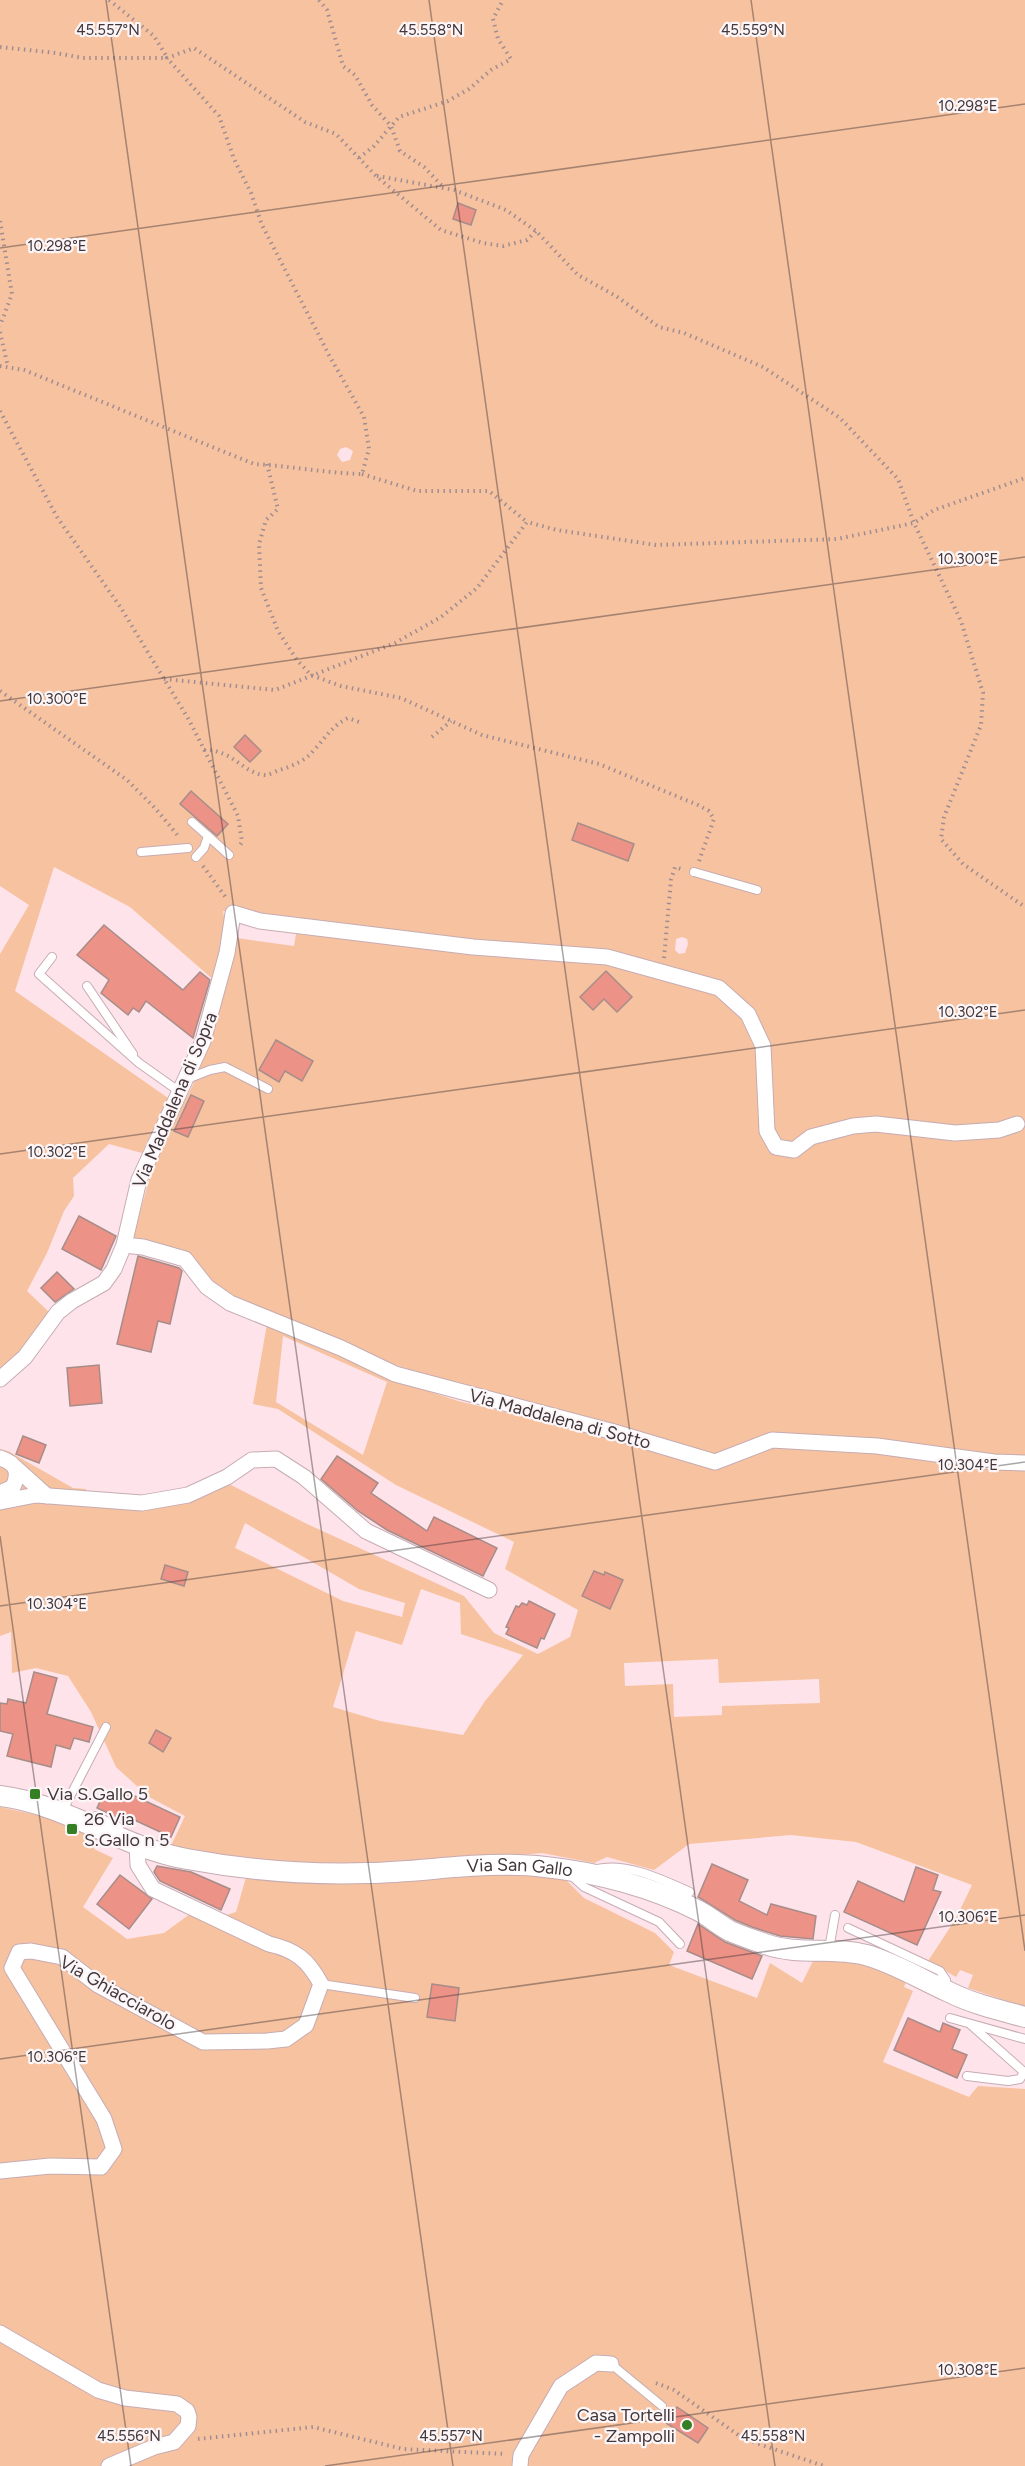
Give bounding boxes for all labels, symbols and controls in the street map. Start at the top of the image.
text: 45.557°N [76,21,140,39]
text: 45.558°N [399,21,463,39]
text: 45.559°N [721,21,785,39]
text: 10.298°E [938,97,998,115]
text: 10.298°E [27,237,87,255]
text: 10.300°E [938,550,998,568]
text: 10.300°E [27,690,87,708]
text: 10.302°E [938,1003,998,1021]
street label: Via Maddalena di Sopra [128,1009,222,1191]
text: 10.302°E [27,1143,87,1161]
street label: Via Maddalena di Sotto [467,1384,653,1454]
text: 10.304°E [938,1456,998,1474]
text: 10.304°E [27,1595,87,1613]
place label: Via S.Gallo 5 [47,1783,148,1805]
marker: Via S.Gallo 5 [28,1787,42,1801]
place label: 26 Via S.Gallo n 5 [84,1808,169,1851]
marker: 26 Via S.Gallo n 5 [65,1822,79,1836]
street label: Via San Gallo [466,1854,574,1882]
text: 10.306°E [938,1908,998,1926]
street label: Via Ghiacciarolo [56,1951,180,2035]
text: 10.306°E [27,2048,87,2066]
text: 10.308°E [938,2361,998,2379]
place label: Casa Tortelli - Zampolli [577,2404,675,2447]
marker: Casa Tortelli - Zampolli [680,2418,694,2432]
text: 45.556°N [97,2427,161,2445]
text: 45.557°N [419,2427,483,2445]
text: 45.558°N [741,2427,805,2445]

